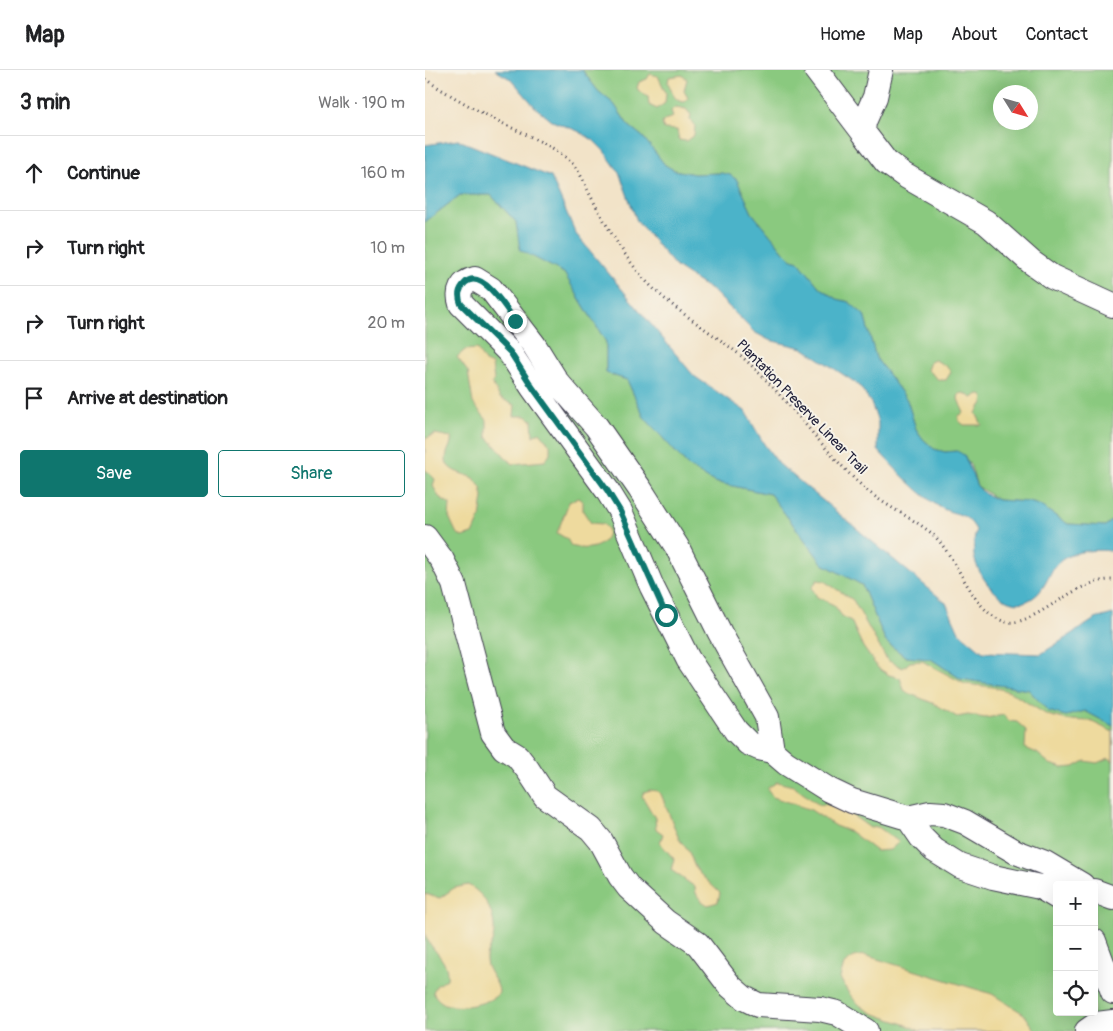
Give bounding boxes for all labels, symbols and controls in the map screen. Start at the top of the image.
text: Map [25,20,65,49]
text: Home [820,23,865,46]
text: Map [893,23,923,46]
text: About [951,23,997,46]
text: Contact [1025,23,1088,46]
north arrow [993,85,1038,130]
text: 3 min [20,89,70,116]
text: Walk · 190 m [318,93,405,113]
icon: ahead [20,159,48,187]
text: Continue [67,161,140,185]
text: 160 m [361,163,405,183]
icon: right [20,234,48,262]
text: Turn right [67,236,145,260]
text: 10 m [370,238,405,258]
icon: right [20,309,48,337]
route end [504,310,527,333]
text: Turn right [67,311,145,335]
text: 20 m [367,313,405,333]
street label: Plantation Preserve Linear Trail [733,336,871,478]
icon: arrive [20,384,48,412]
text: Arrive at destination [67,386,228,410]
button: Save [20,450,208,497]
button: Share [218,450,405,497]
route start [655,604,678,627]
map controls [1053,881,1098,1016]
button: + [1053,881,1098,926]
button: − [1053,926,1098,971]
button: locate [1053,971,1098,1016]

